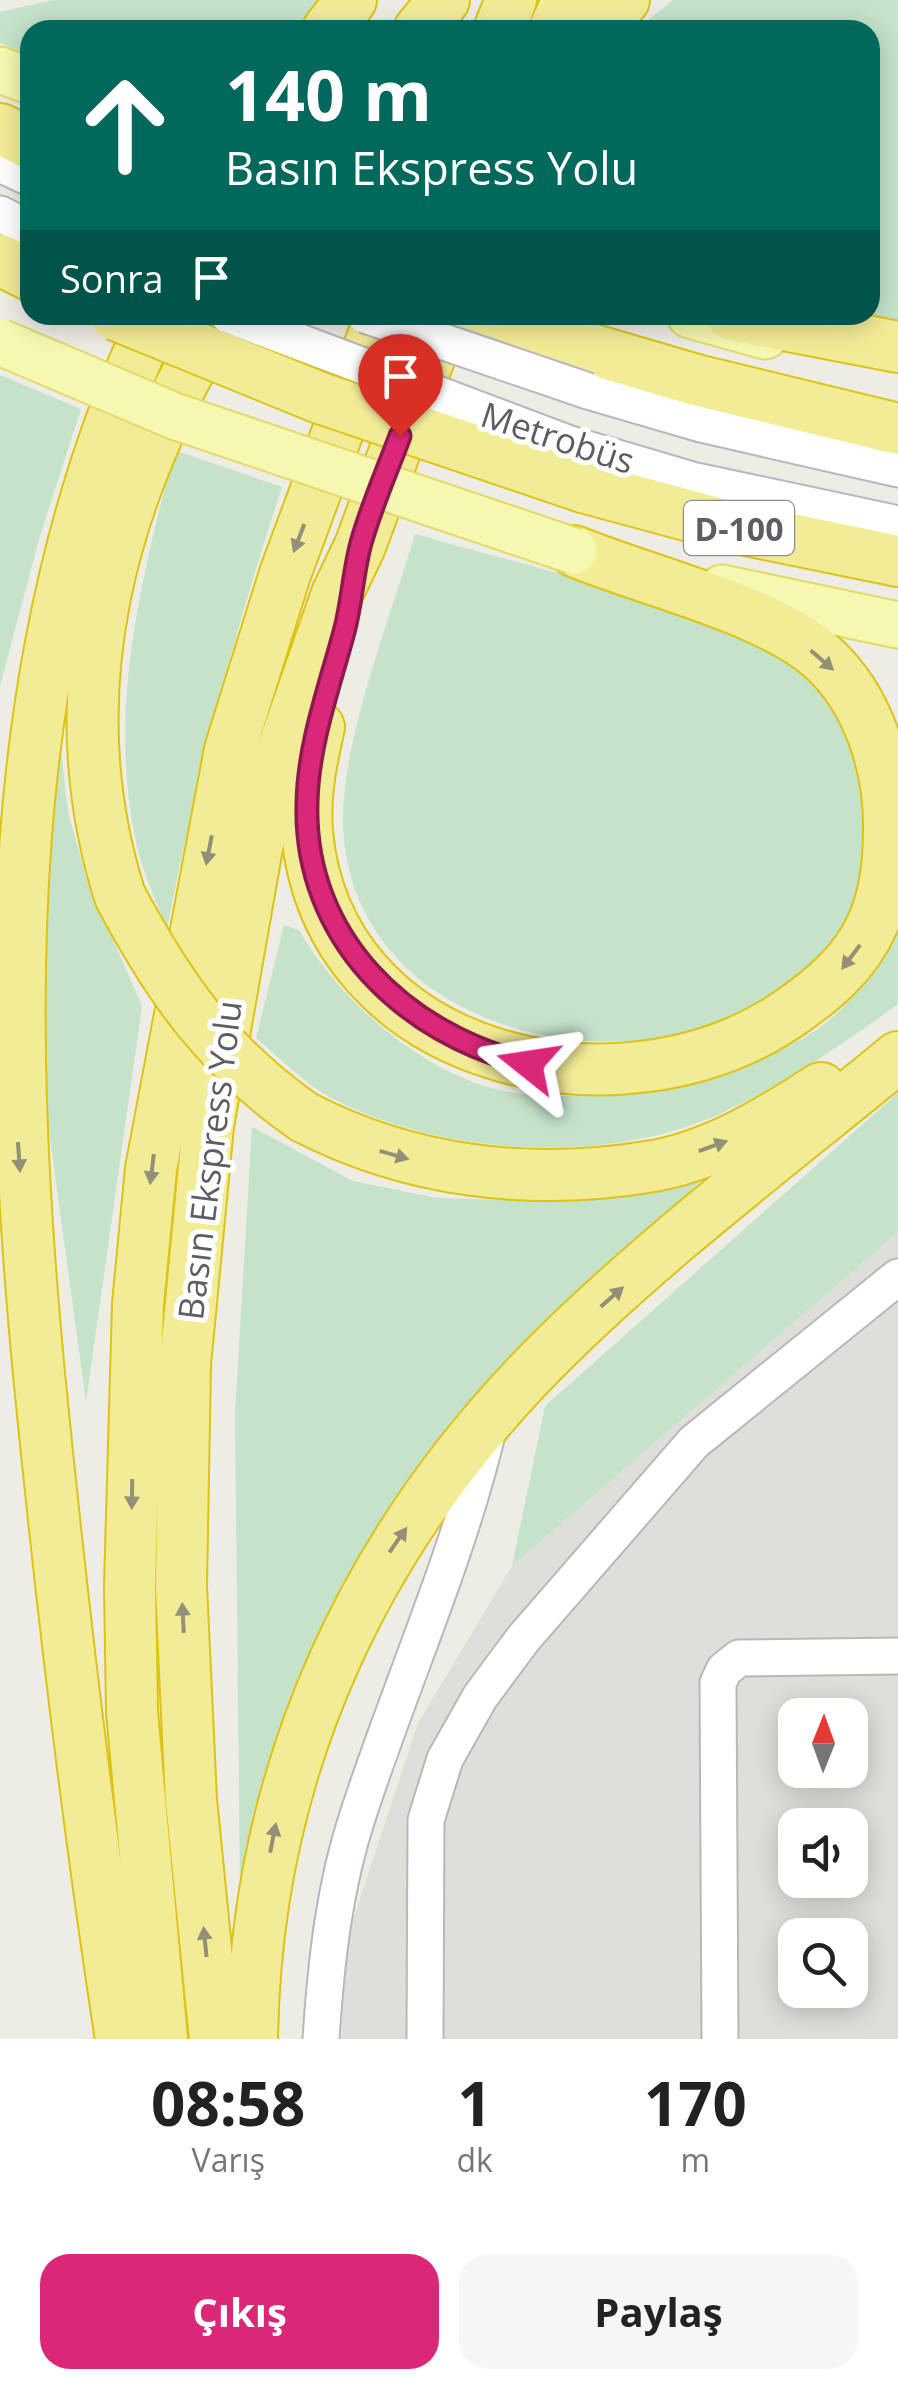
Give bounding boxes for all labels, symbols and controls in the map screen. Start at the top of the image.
text: 140 m [225,46,432,142]
icon: ahead [60,60,190,190]
text: Basın Ekspress Yolu [225,137,638,198]
icon: arrive [184,250,239,305]
text: Sonra [60,252,164,304]
pin [358,334,443,437]
icon: arrive [373,349,428,404]
street label: Metrobüs [475,390,641,484]
road number: D-100 [684,501,794,555]
one-way arrow [291,523,306,553]
one-way arrow [809,649,834,671]
one-way arrow [200,834,216,865]
one-way arrow [842,944,862,970]
street label: Basın Ekspress Yolu [166,998,252,1322]
position arrow [476,1012,580,1116]
one-way arrow [699,1138,729,1153]
one-way arrow [11,1142,27,1174]
one-way arrow [379,1148,410,1163]
one-way arrow [144,1154,160,1186]
one-way arrow [599,1286,624,1308]
one-way arrow [124,1478,140,1510]
one-way arrow [389,1527,407,1554]
one-way arrow [175,1601,191,1633]
north arrow [778,1698,868,1788]
map controls [778,1698,868,2008]
button: sound [778,1808,868,1898]
one-way arrow [266,1822,282,1853]
button: search [778,1918,868,2008]
one-way arrow [197,1926,213,1957]
text: 08:58 [151,2062,305,2144]
text: 1 [458,2062,492,2144]
text: 170 [644,2062,747,2144]
text: Varış [192,2138,265,2181]
text: dk [457,2138,493,2181]
text: m [681,2138,710,2181]
button: Çıkış [40,2254,439,2369]
button: Paylaş [459,2254,858,2369]

